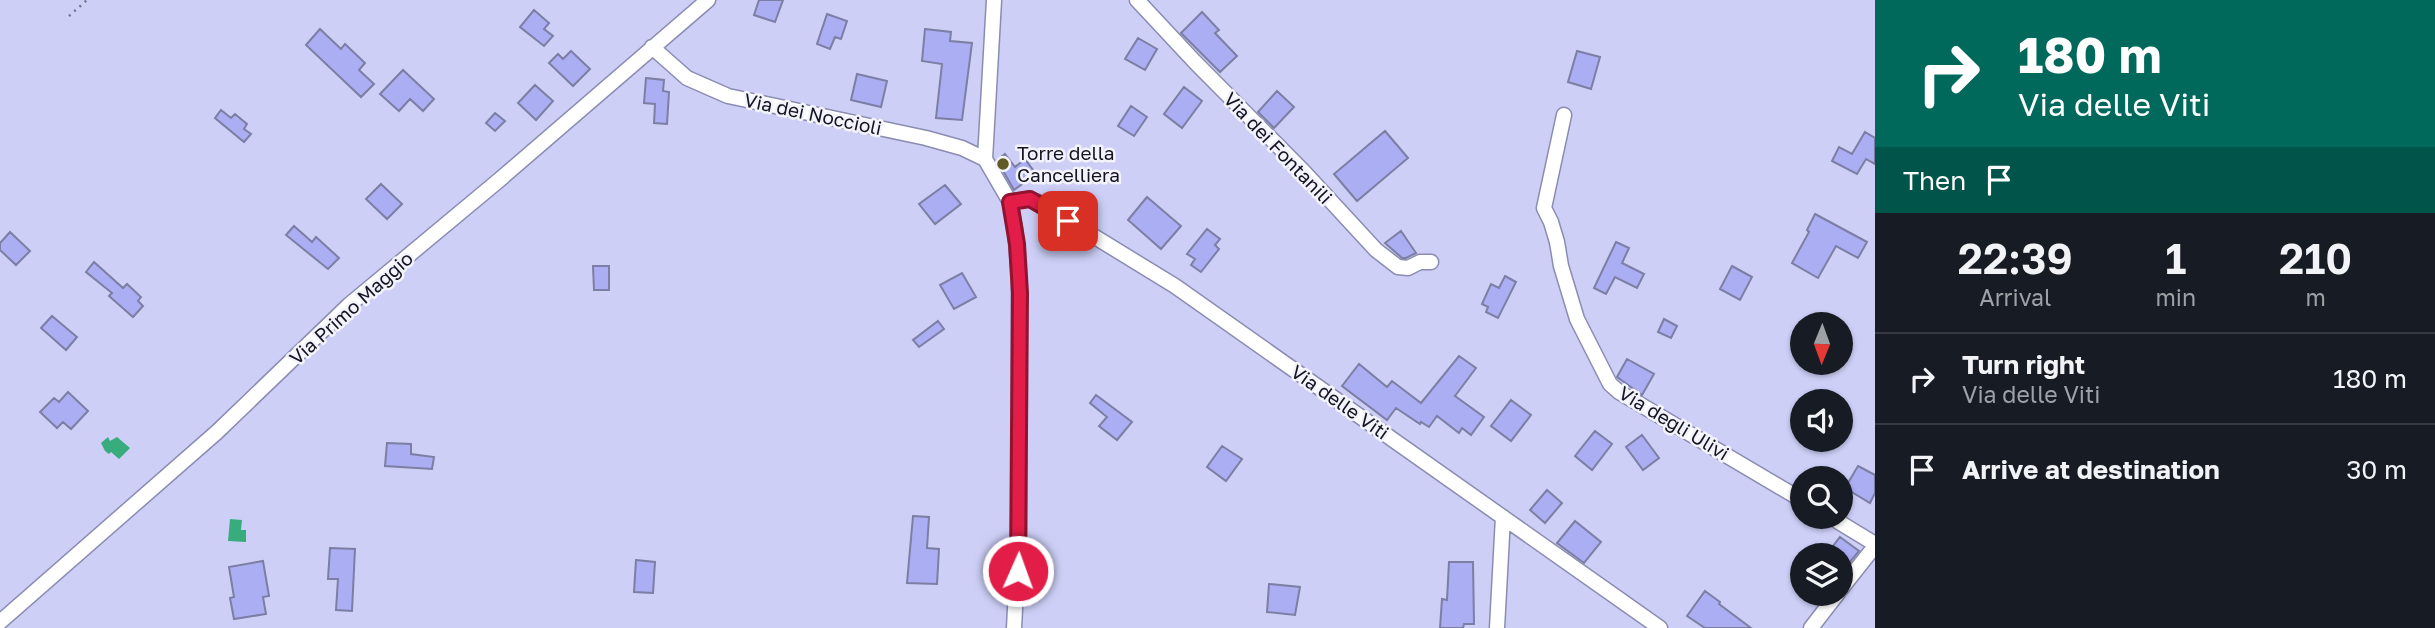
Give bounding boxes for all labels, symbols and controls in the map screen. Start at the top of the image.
text: 180 m [2018,25,2162,84]
icon: right [1903,28,1994,119]
text: Via delle Viti [2018,85,2210,123]
street label: Via dei Fontanili [1219,87,1337,208]
street label: Via dei Noccioli [742,88,884,139]
place label: Torre della Cancelliera [1017,141,1120,186]
marker: Torre della Cancelliera [995,156,1011,172]
icon: arrive [1980,161,2018,199]
text: Then [1903,165,1966,196]
pin [1038,191,1098,251]
icon: arrive [1049,202,1087,240]
text: 22:39 [1958,233,2073,283]
text: 1 [2165,233,2186,283]
text: 210 [2279,233,2352,283]
street label: Via Primo Maggio [284,246,417,369]
text: Arrival [1979,283,2051,311]
text: min [2156,283,2196,311]
text: m [2305,283,2326,311]
north arrow [1790,312,1853,374]
map controls [1790,312,1853,606]
text: Turn right [1962,349,2085,380]
street label: Via delle Viti [1287,359,1394,444]
icon: right [1903,360,1941,398]
text: 180 m [2333,363,2407,394]
text: Via delle Viti [1962,380,2100,408]
street label: Via degli Ulivi [1615,381,1733,464]
button: sound [1790,389,1853,452]
icon: arrive [1903,451,1941,489]
text: Arrive at destination [1962,454,2220,485]
text: 30 m [2346,454,2407,485]
button: search [1790,466,1853,529]
position arrow [981,534,1055,608]
button: layers [1790,543,1853,606]

